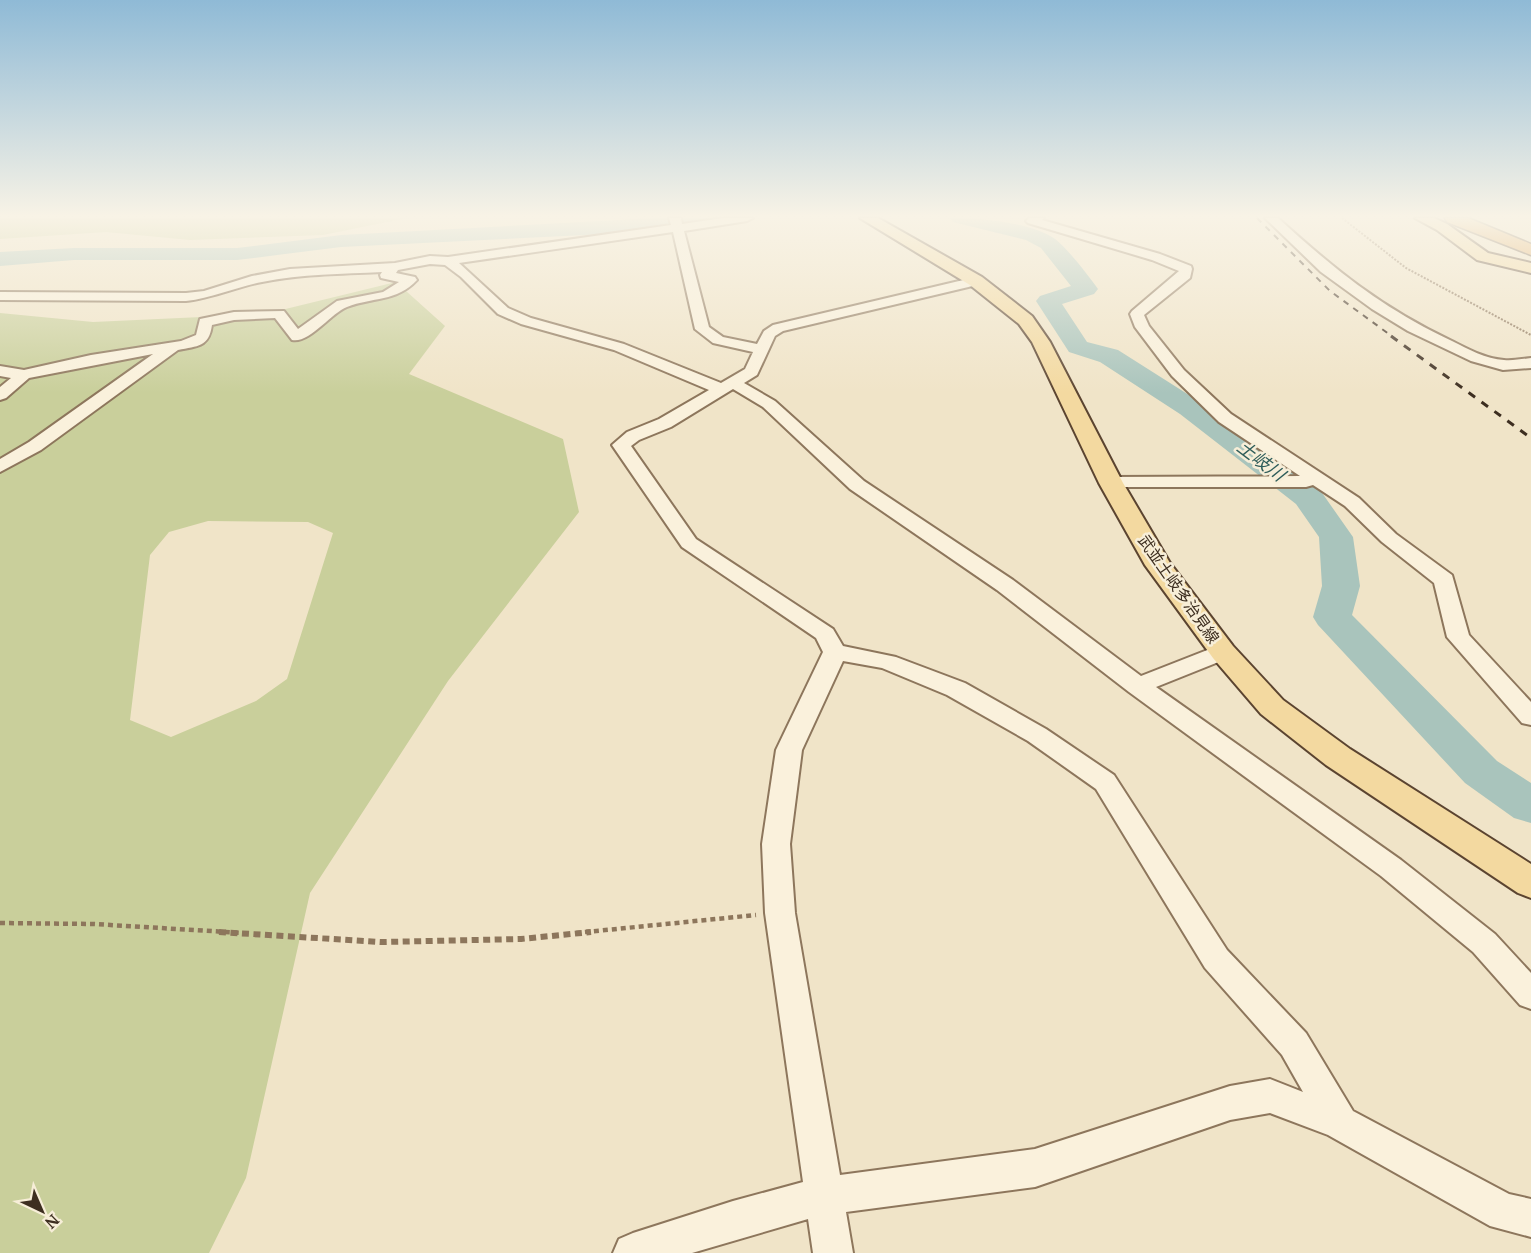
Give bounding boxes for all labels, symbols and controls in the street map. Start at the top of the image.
water label: 土岐川 [1233,434,1292,487]
street label: 武並土岐多治見線 [1133,530,1225,648]
north arrow [12,1181,72,1241]
text: N [40,1210,64,1234]

